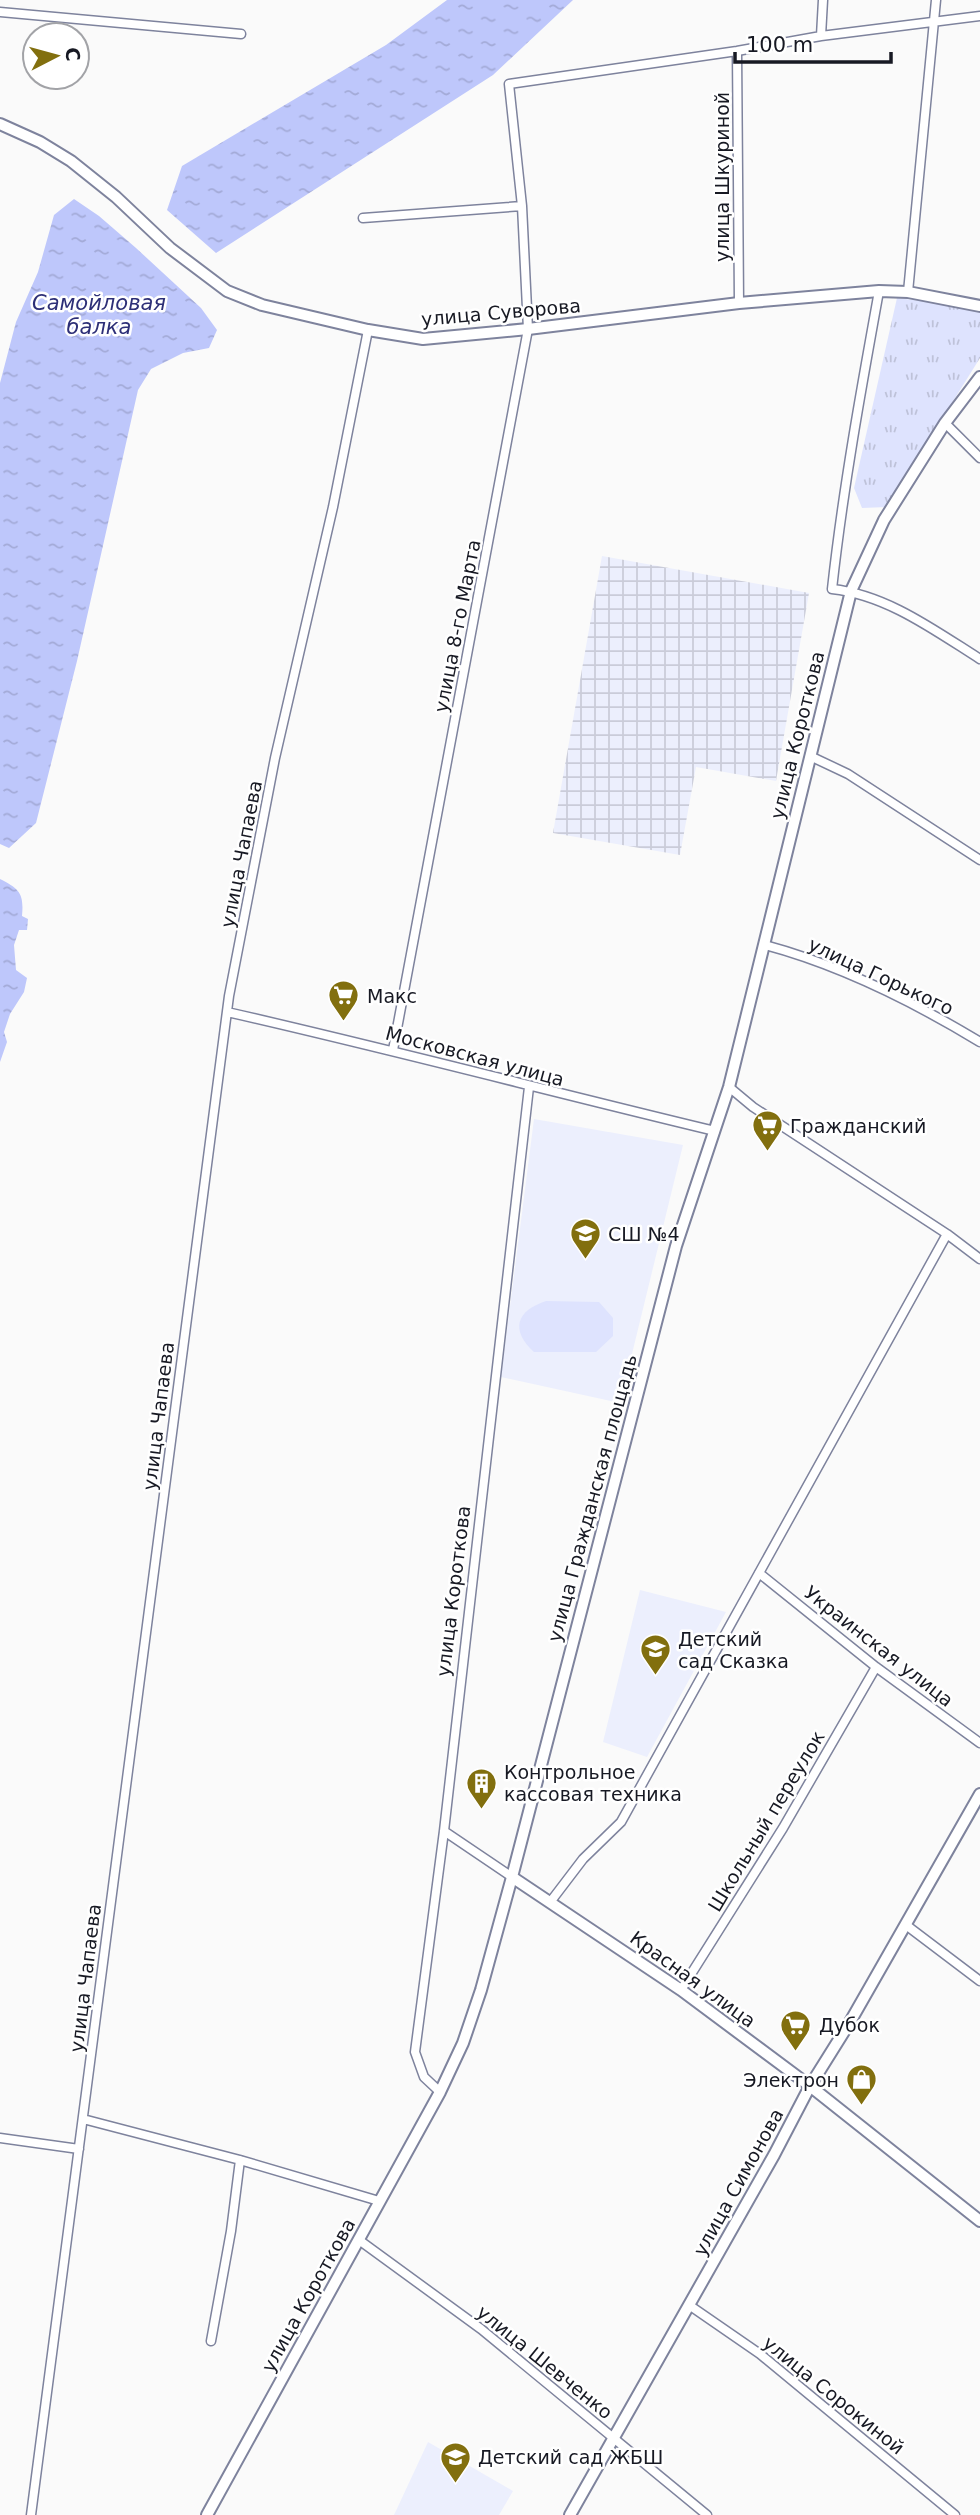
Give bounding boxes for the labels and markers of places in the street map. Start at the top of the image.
supermarket icon: Макс [327,979,361,1023]
place label: Макс [367,985,417,1007]
supermarket icon: Гражданский [750,1109,784,1153]
place label: Гражданский [790,1115,926,1137]
school or university icon: СШ №4 [568,1217,602,1261]
place label: СШ №4 [608,1223,679,1245]
place label: Детский сад Сказка [678,1628,789,1672]
school or university icon: Детский сад Сказка [638,1633,672,1677]
place label: Контрольное кассовая техника [504,1761,682,1805]
building icon: Контрольное кассовая техника [464,1766,498,1810]
supermarket icon: Дубок [779,2008,813,2052]
place label: Дубок [819,2014,880,2036]
shop icon: Электрон [845,2063,879,2107]
place label: Электрон [743,2069,839,2091]
school or university icon: Детский сад ЖБШ [438,2440,472,2484]
place label: Детский сад ЖБШ [478,2446,663,2468]

